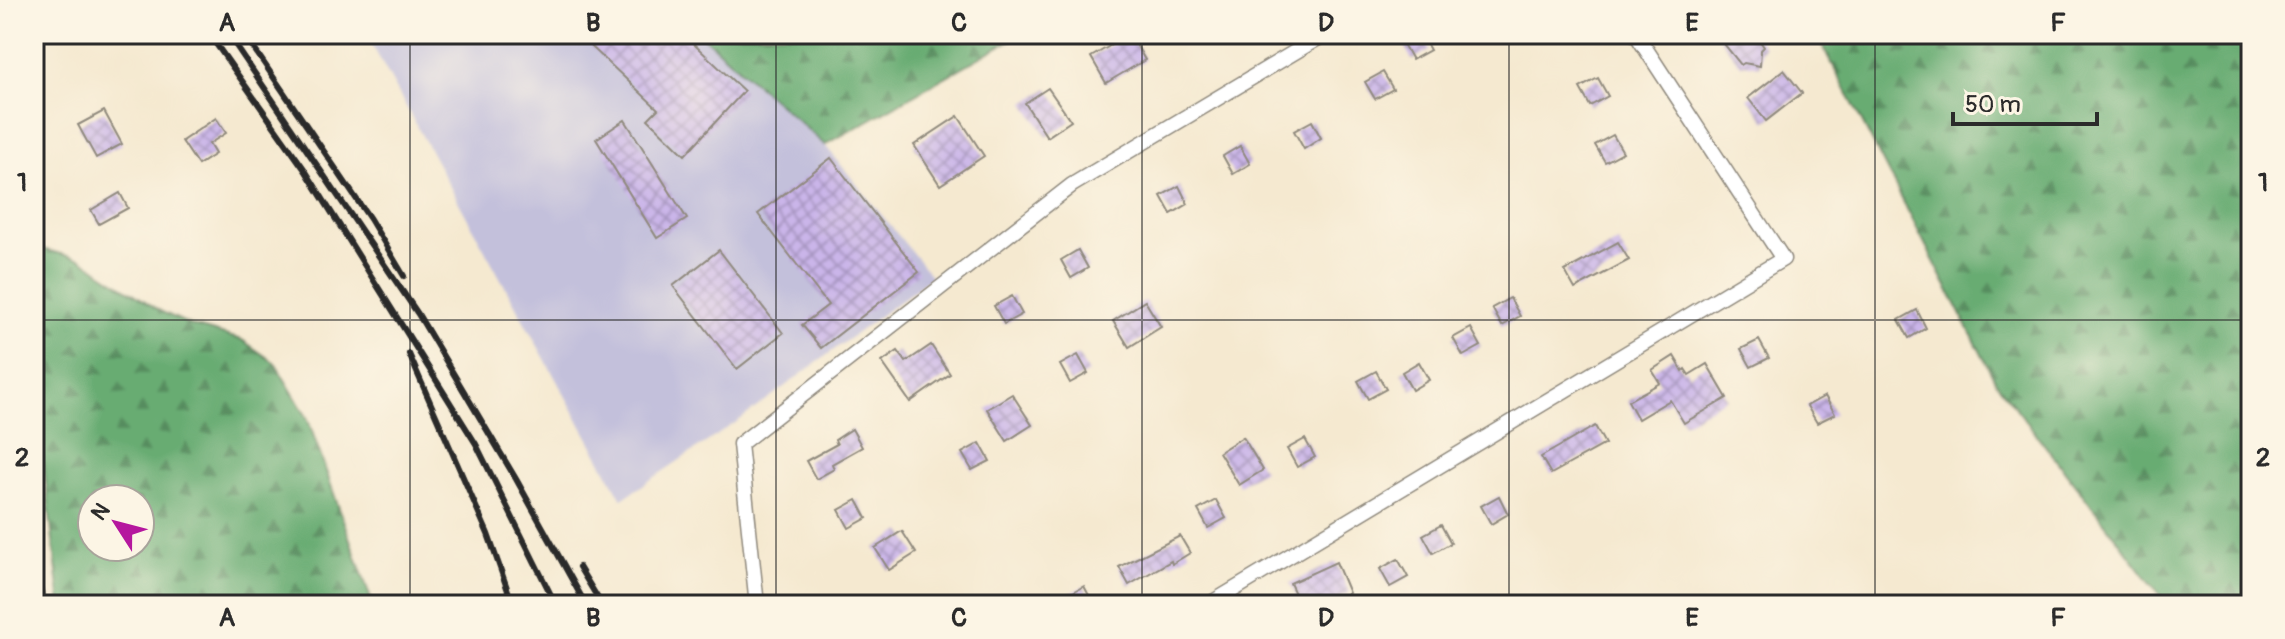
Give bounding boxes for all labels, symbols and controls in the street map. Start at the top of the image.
text: A [219,7,236,39]
text: B [586,7,600,39]
text: C [951,7,967,39]
text: D [1318,7,1334,39]
text: E [1685,7,1699,39]
text: F [2050,7,2066,39]
scale bar [1953,76,2097,126]
text: 50 m [1965,90,2021,119]
text: 1 [17,167,27,199]
text: 1 [2258,167,2268,199]
text: 2 [15,442,29,474]
text: 2 [2256,442,2270,474]
north arrow [76,483,156,563]
text: N [85,497,116,526]
text: A [219,602,236,634]
text: B [586,602,600,634]
text: C [951,602,967,634]
text: D [1318,602,1334,634]
text: E [1685,602,1699,634]
text: F [2050,602,2066,634]

